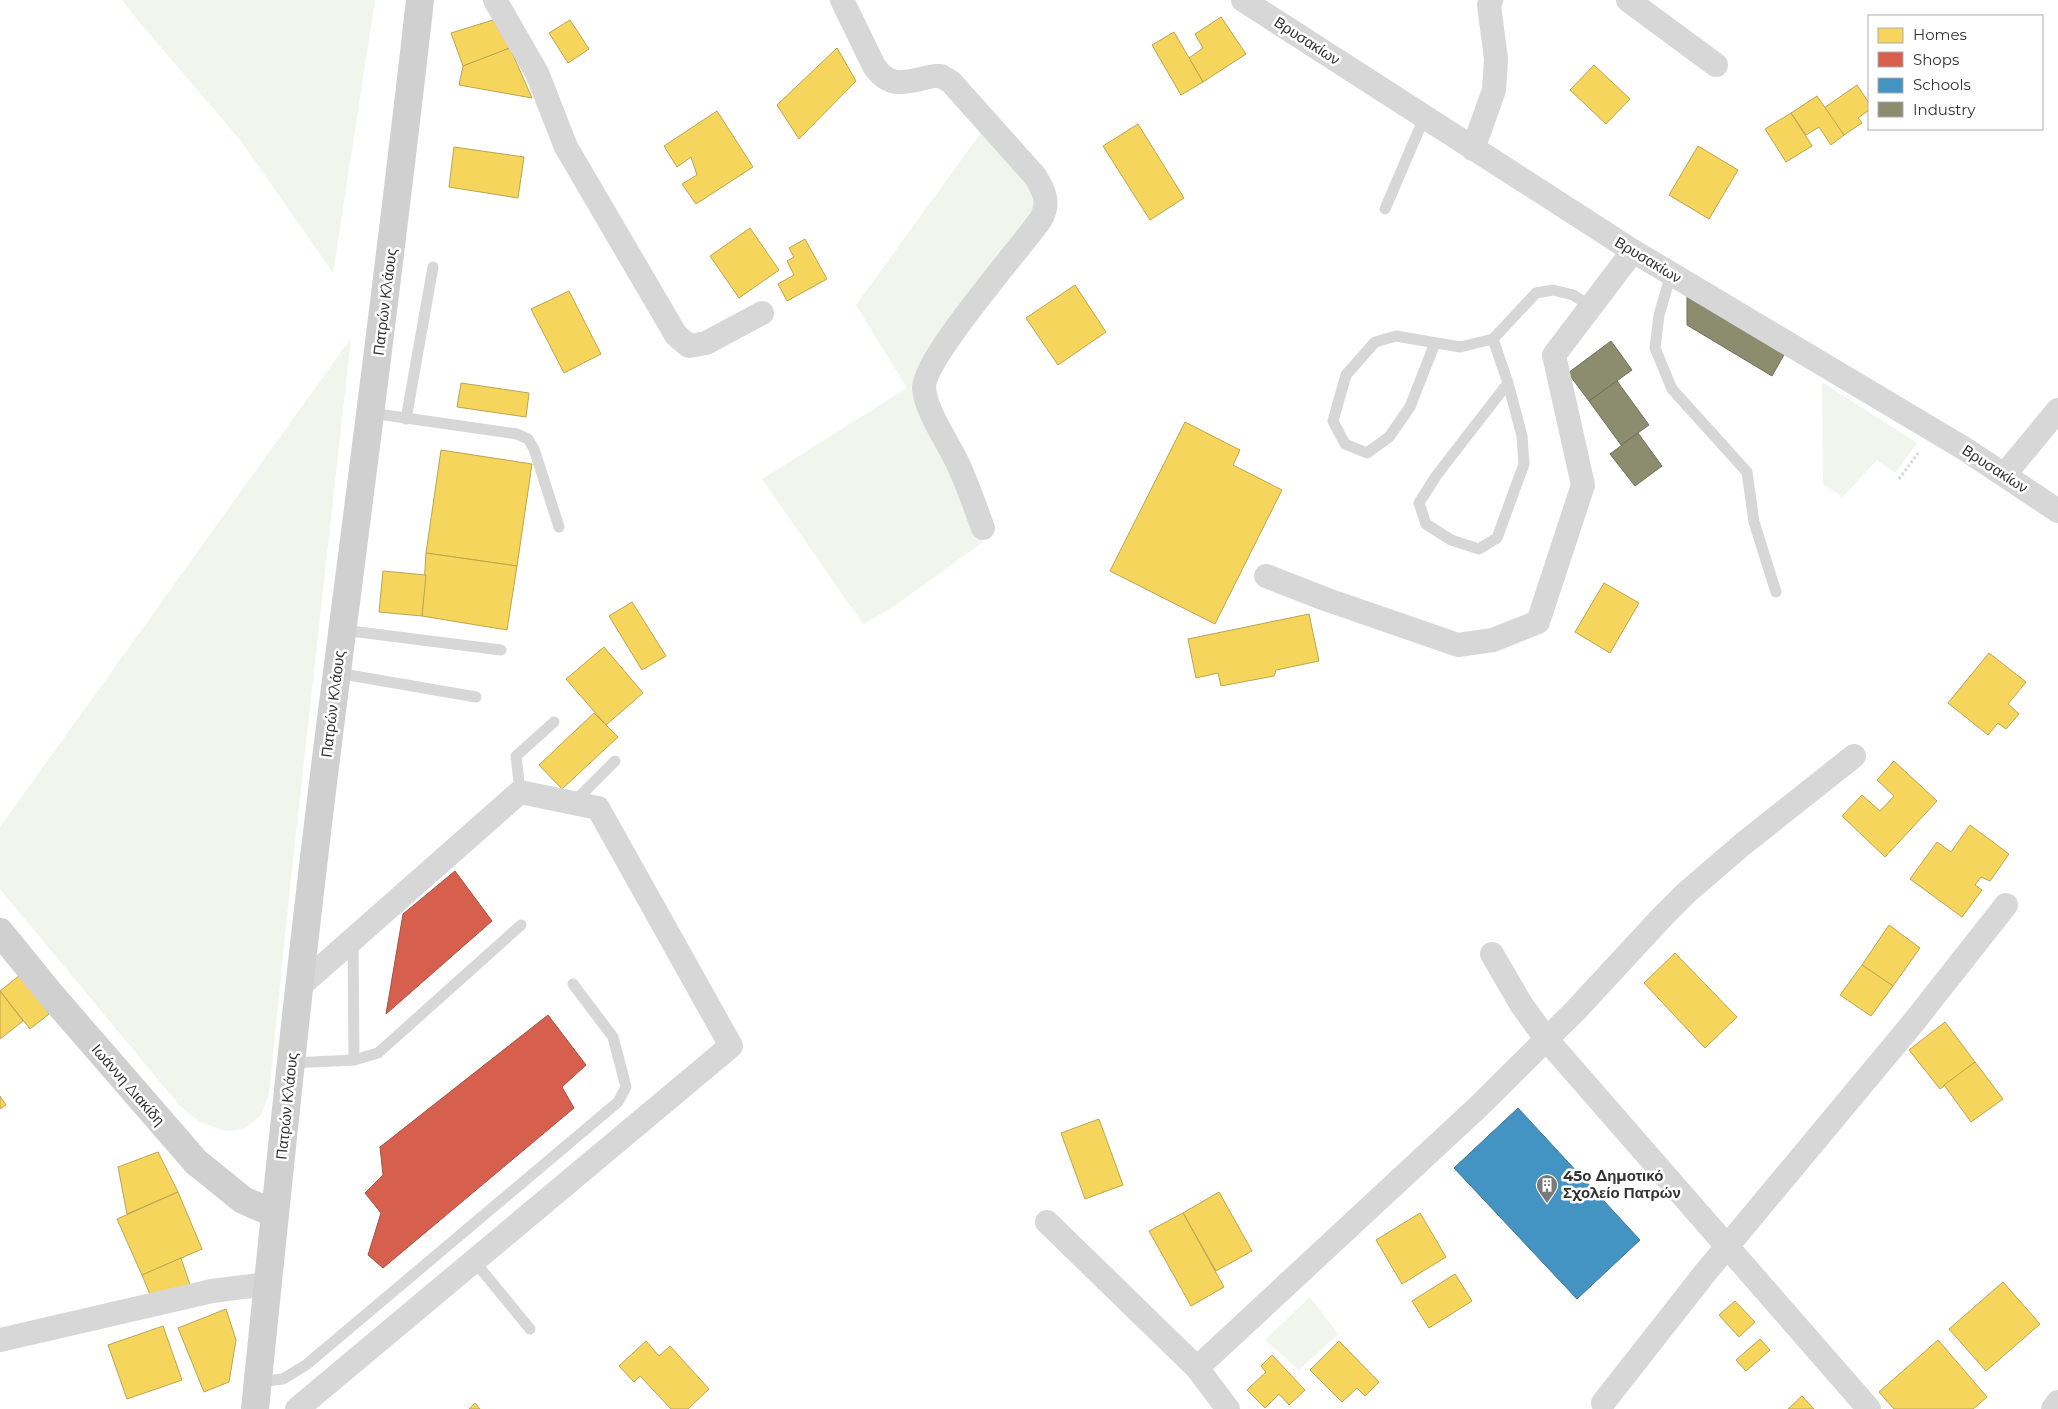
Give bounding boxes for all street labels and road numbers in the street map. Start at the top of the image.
street label: Βρυσακίων [1271,12,1344,69]
street label: Βρυσακίων [1611,232,1685,287]
street label: Πατρών Κλάους [369,247,400,357]
street label: Βρυσακίων [1959,440,2032,497]
street label: Πατρών Κλάους [317,649,348,759]
street label: Ιωάννη Διακίδη [88,1040,169,1129]
street label: Πατρών Κλάους [271,1051,302,1160]

